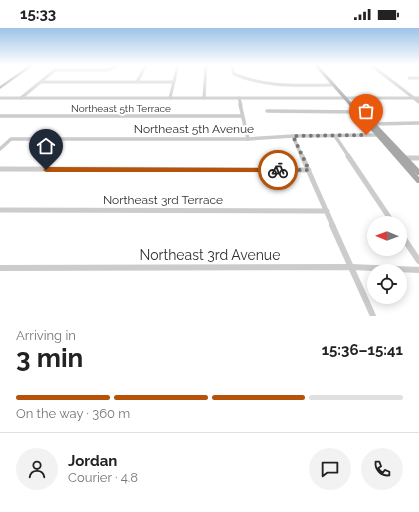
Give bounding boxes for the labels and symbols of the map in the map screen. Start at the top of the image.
pin [349,94,383,135]
street label: Northeast 5th Terrace [71,103,171,114]
street label: Northeast 5th Avenue [134,122,254,136]
pin [29,129,63,170]
courier [258,150,298,190]
street label: Northeast 3rd Terrace [103,193,223,207]
north arrow [367,216,407,256]
street label: Northeast 3rd Avenue [140,247,280,263]

